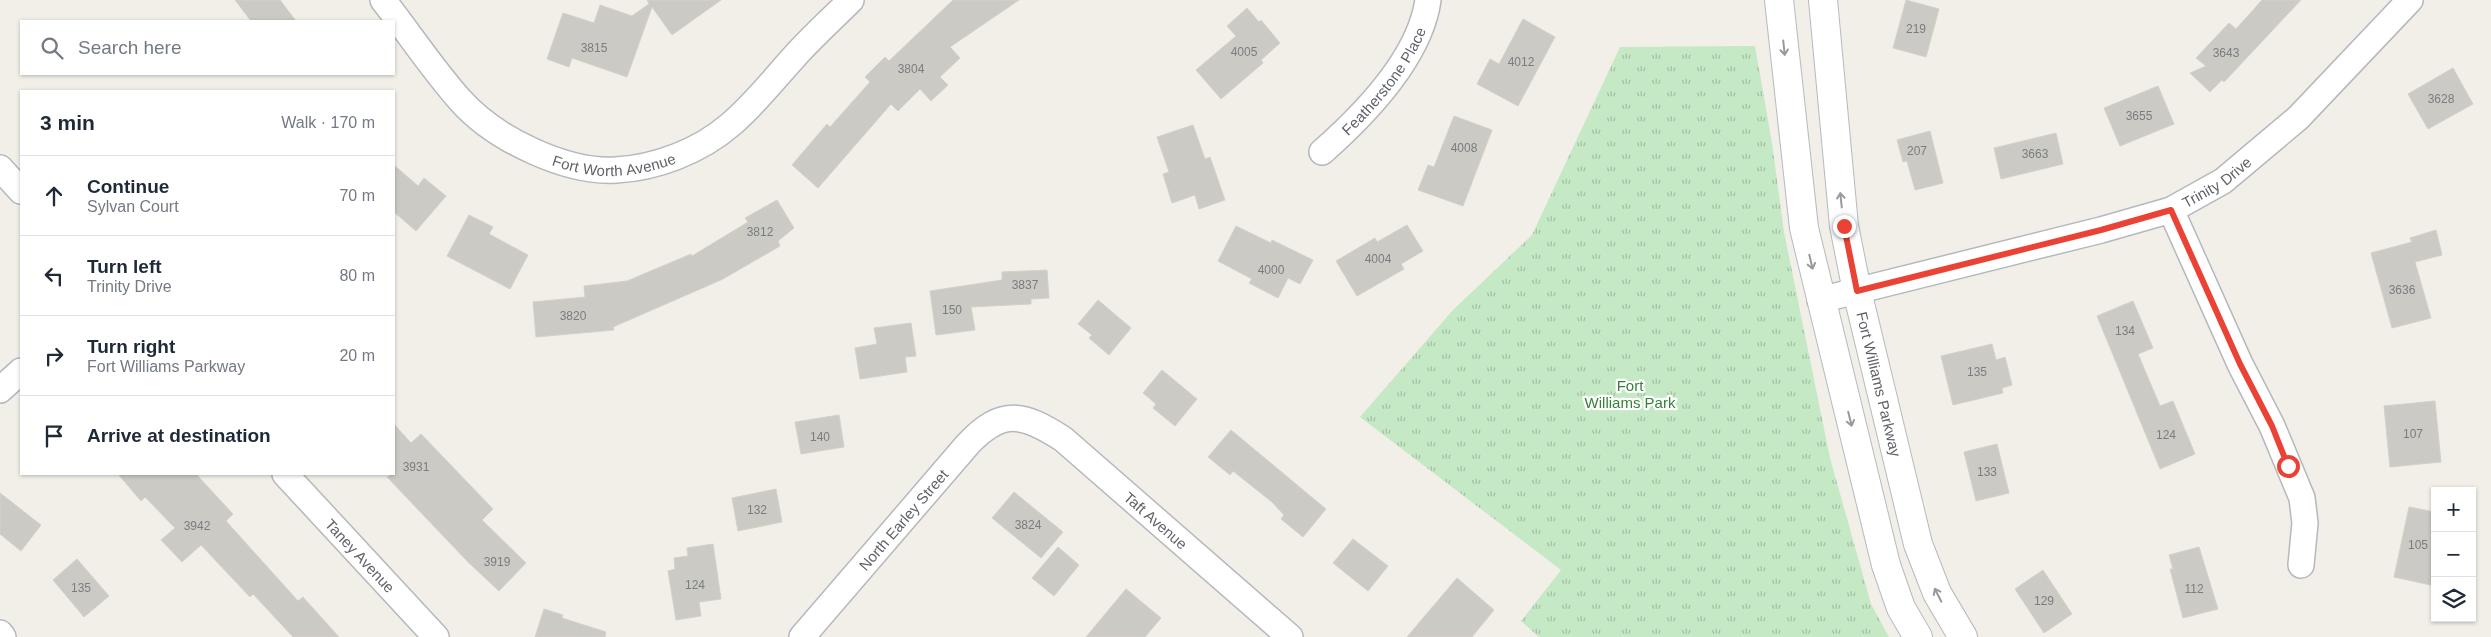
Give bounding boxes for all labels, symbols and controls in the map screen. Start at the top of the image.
search box [20,20,395,75]
house number: 219 [1906,22,1926,36]
street label: Featherstone Place [1338,24,1429,138]
icon: search [38,34,66,62]
text: Search here [78,37,182,58]
one-way arrow [1779,40,1789,56]
house number: 3815 [581,41,608,55]
house number: 4005 [1231,45,1258,59]
house number: 3643 [2213,46,2240,60]
house number: 4012 [1508,55,1535,69]
house number: 3804 [898,62,925,76]
house number: 3628 [2428,92,2455,106]
house number: 3655 [2126,109,2153,123]
text: 3 min [40,111,95,134]
text: Walk · 170 m [281,114,375,131]
house number: 4008 [1451,141,1478,155]
house number: 207 [1907,144,1927,158]
house number: 3663 [2022,147,2049,161]
street label: Fort Worth Avenue [551,149,678,179]
street label: Trinity Drive [2179,153,2254,211]
text: Continue [87,176,169,197]
icon: ahead [40,182,68,210]
text: 70 m [339,187,375,204]
one-way arrow [1836,193,1846,209]
text: Sylvan Court [87,198,179,215]
route end [1833,215,1856,238]
house number: 3812 [747,225,774,239]
house number: 4004 [1365,252,1392,266]
one-way arrow [1807,253,1816,269]
text: Turn left [87,256,162,277]
icon: left [40,262,68,290]
house number: 4000 [1258,263,1285,277]
text: 80 m [339,267,375,284]
text: Trinity Drive [87,278,172,295]
house number: 3837 [1012,278,1039,292]
house number: 3636 [2389,283,2416,297]
house number: 150 [942,303,962,317]
house number: 3820 [560,309,587,323]
street label: Fort Williams Parkway [1854,310,1905,459]
house number: 134 [2115,324,2135,338]
text: Turn right [87,336,175,357]
icon: right [40,342,68,370]
text: 20 m [339,347,375,364]
text: Fort Williams Parkway [87,358,245,375]
house number: 135 [1967,365,1987,379]
park label: Fort Williams Park [1585,377,1676,411]
one-way arrow [1846,411,1855,427]
icon: arrive [40,422,68,450]
text: Arrive at destination [87,425,271,446]
house number: 107 [2403,427,2423,441]
house number: 124 [2156,428,2176,442]
house number: 140 [810,430,830,444]
route start [2277,455,2300,478]
house number: 3931 [403,460,430,474]
street label: North Earley Street [855,465,952,573]
house number: 133 [1977,465,1997,479]
map controls [2431,487,2476,622]
button: + [2431,487,2476,532]
street label: Taft Avenue [1121,488,1191,552]
house number: 132 [747,503,767,517]
street label: Taney Avenue [322,515,399,596]
house number: 3824 [1015,518,1042,532]
house number: 3942 [184,519,211,533]
button: − [2431,532,2476,577]
house number: 105 [2408,538,2428,552]
house number: 3919 [484,555,511,569]
button: layers [2431,577,2476,622]
house number: 124 [685,578,705,592]
house number: 135 [71,581,91,595]
house number: 112 [2184,582,2204,596]
one-way arrow [1933,588,1942,603]
house number: 129 [2034,594,2054,608]

